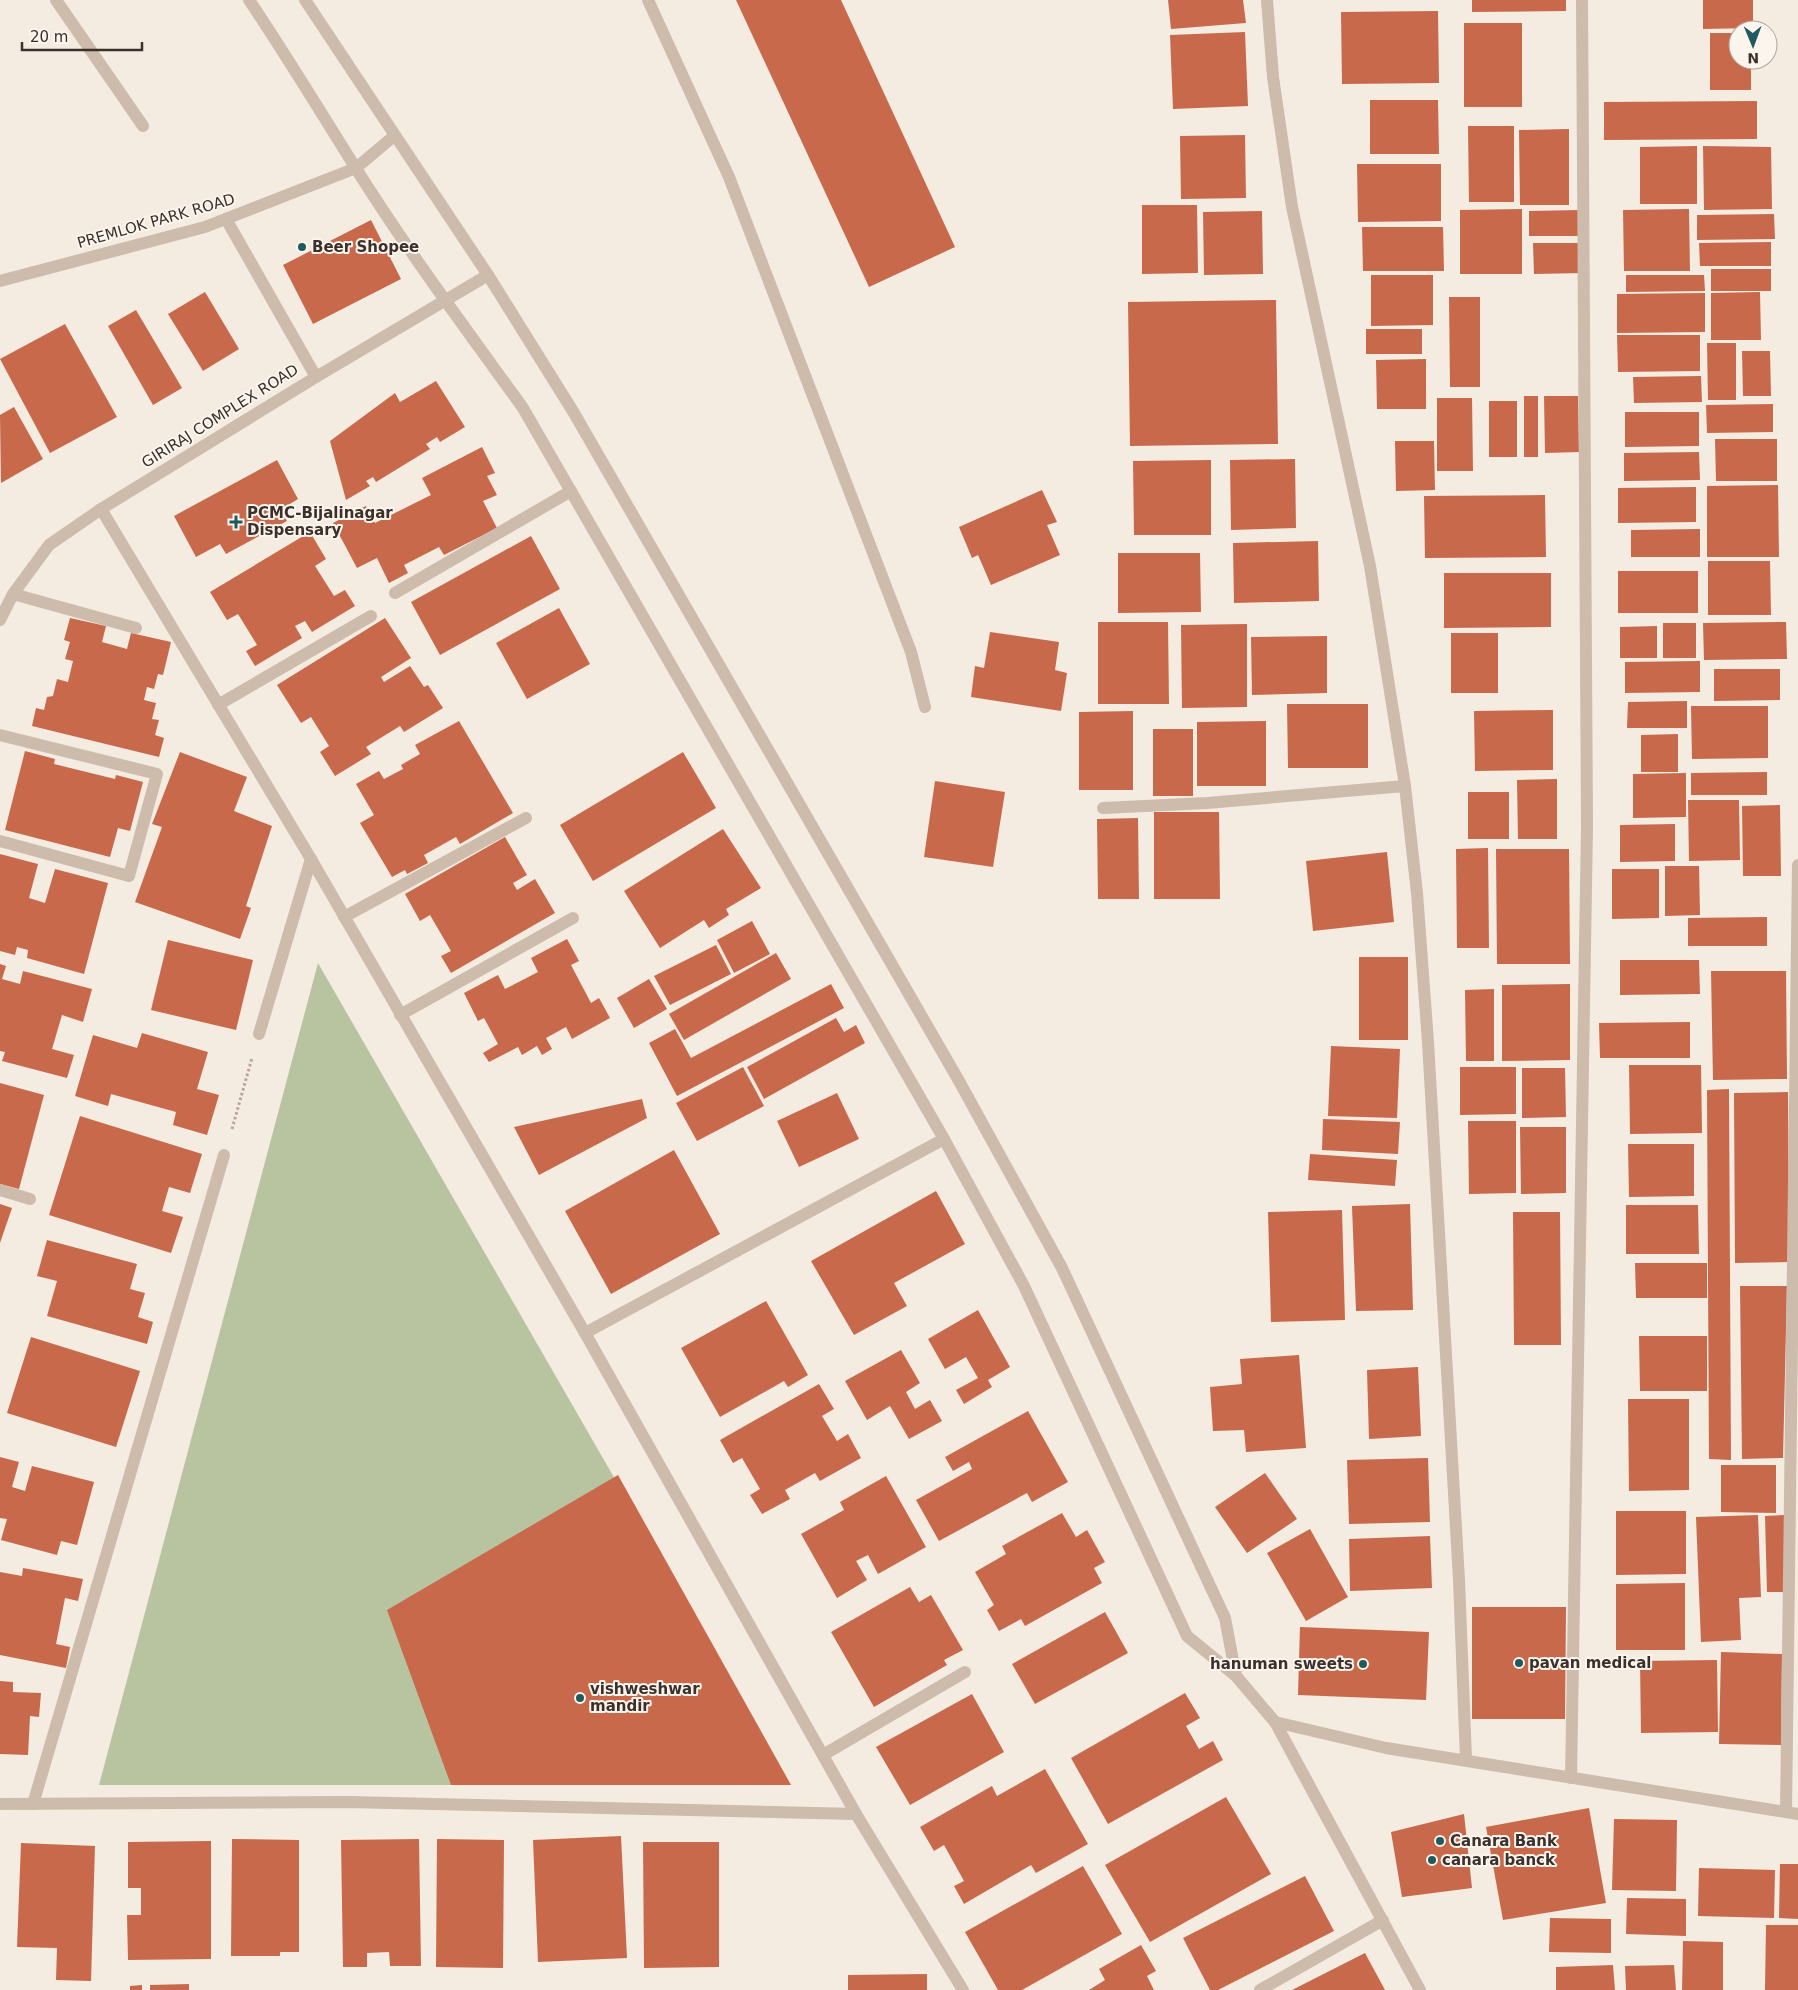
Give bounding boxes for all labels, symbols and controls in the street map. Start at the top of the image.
scale bar [22,20,142,52]
north arrow [1728,20,1778,70]
text: 20 m [30,28,68,46]
text: N [1747,50,1759,66]
street label: PREMLOK PARK ROAD [75,190,237,252]
place label: Beer Shopee [312,238,419,256]
marker: Beer Shopee [296,241,308,253]
street label: GIRIRAJ COMPLEX ROAD [138,360,302,472]
place label: PCMC-Bijalinagar Dispensary [247,504,393,539]
marker: PCMC-Bijalinagar Dispensary [229,515,243,529]
place label: pavan medical [1529,1654,1652,1672]
place label: hanuman sweets [1210,1655,1353,1673]
marker: pavan medical [1513,1657,1525,1669]
marker: hanuman sweets [1357,1658,1369,1670]
place label: vishweshwar mandir [590,1680,700,1715]
marker: vishweshwar mandir [574,1692,586,1704]
place label: Canara Bank [1450,1832,1558,1850]
marker: Canara Bank [1434,1835,1446,1847]
place label: canara banck [1442,1851,1556,1869]
marker: canara banck [1426,1854,1438,1866]

